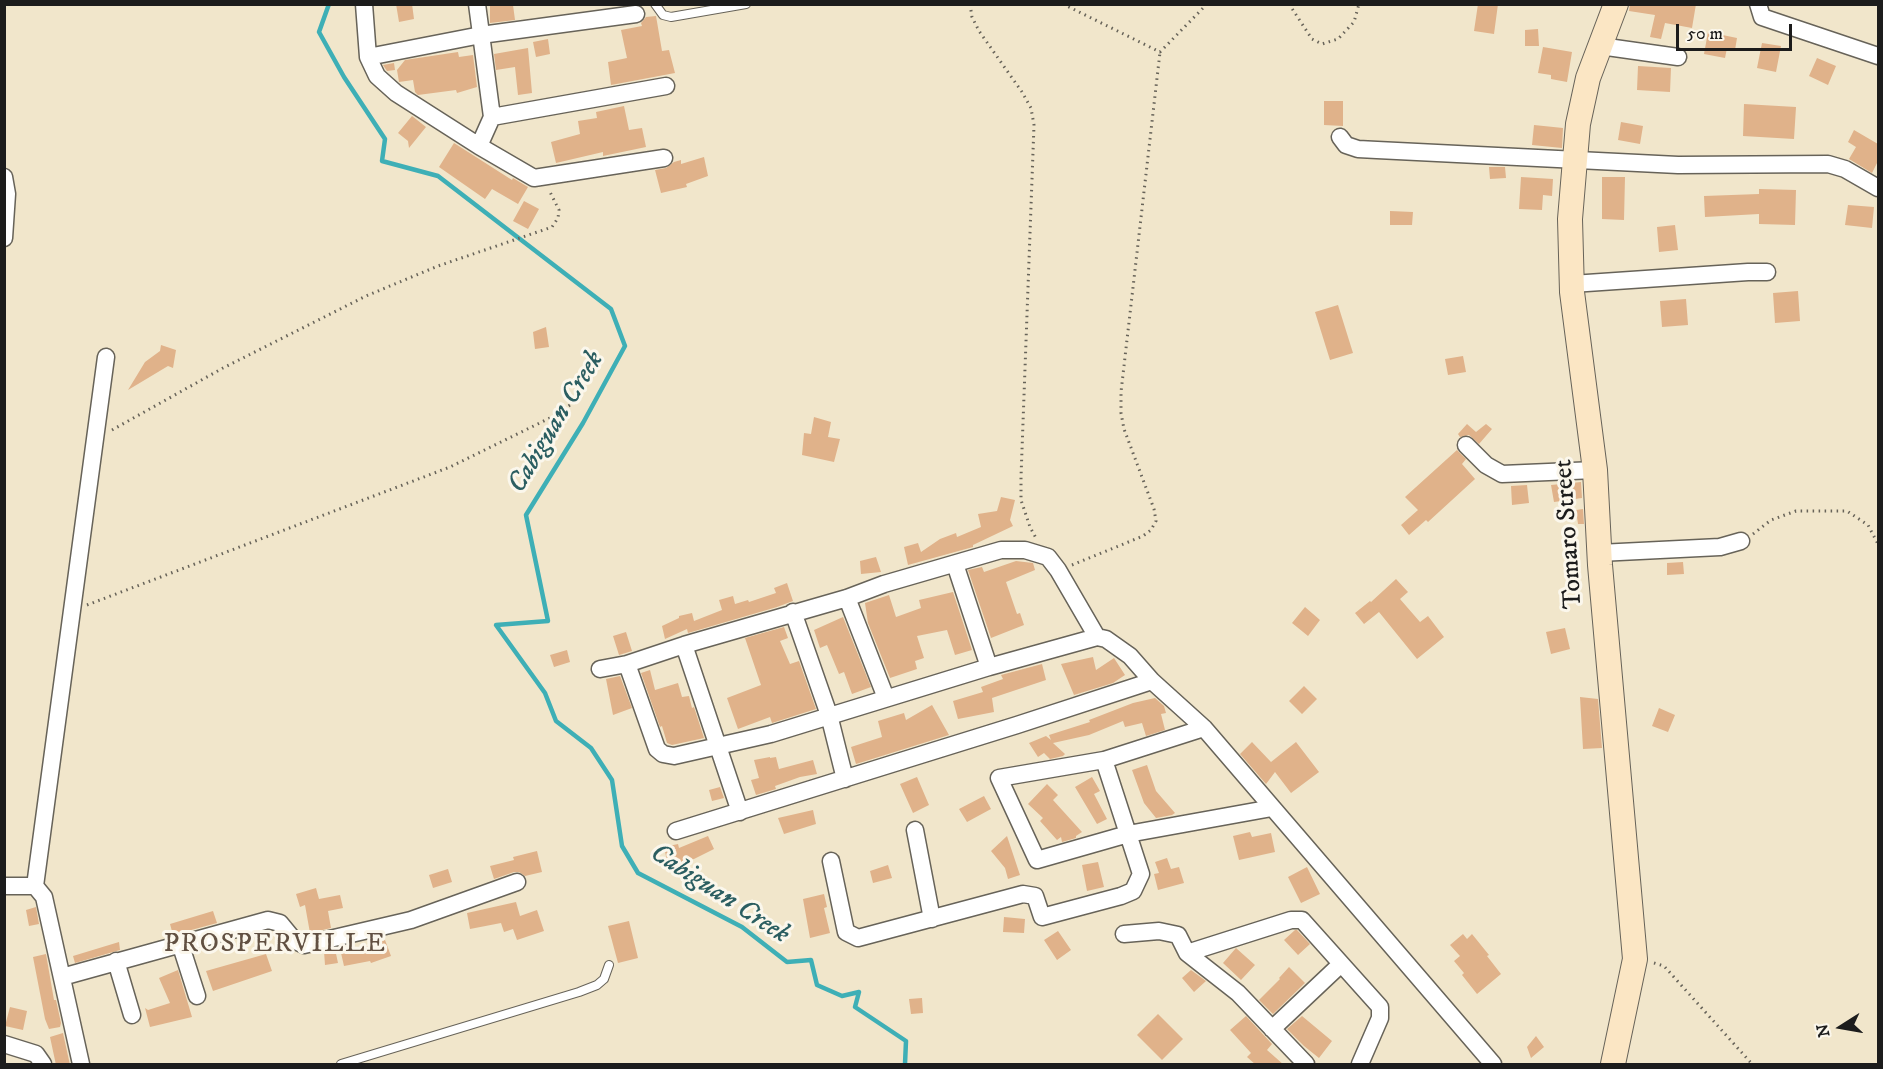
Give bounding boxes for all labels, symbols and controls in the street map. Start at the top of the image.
scale bar [1679,12,1794,50]
text: 50 m [1687,23,1723,45]
water label: Cabiguan Creek [502,346,612,500]
street label: Tomaro Street [1549,458,1591,610]
water label: Cabiguan Creek [643,838,795,952]
district label: PROSPERVILLE [163,929,387,961]
north arrow [1811,997,1871,1057]
text: N [1812,1022,1834,1039]

